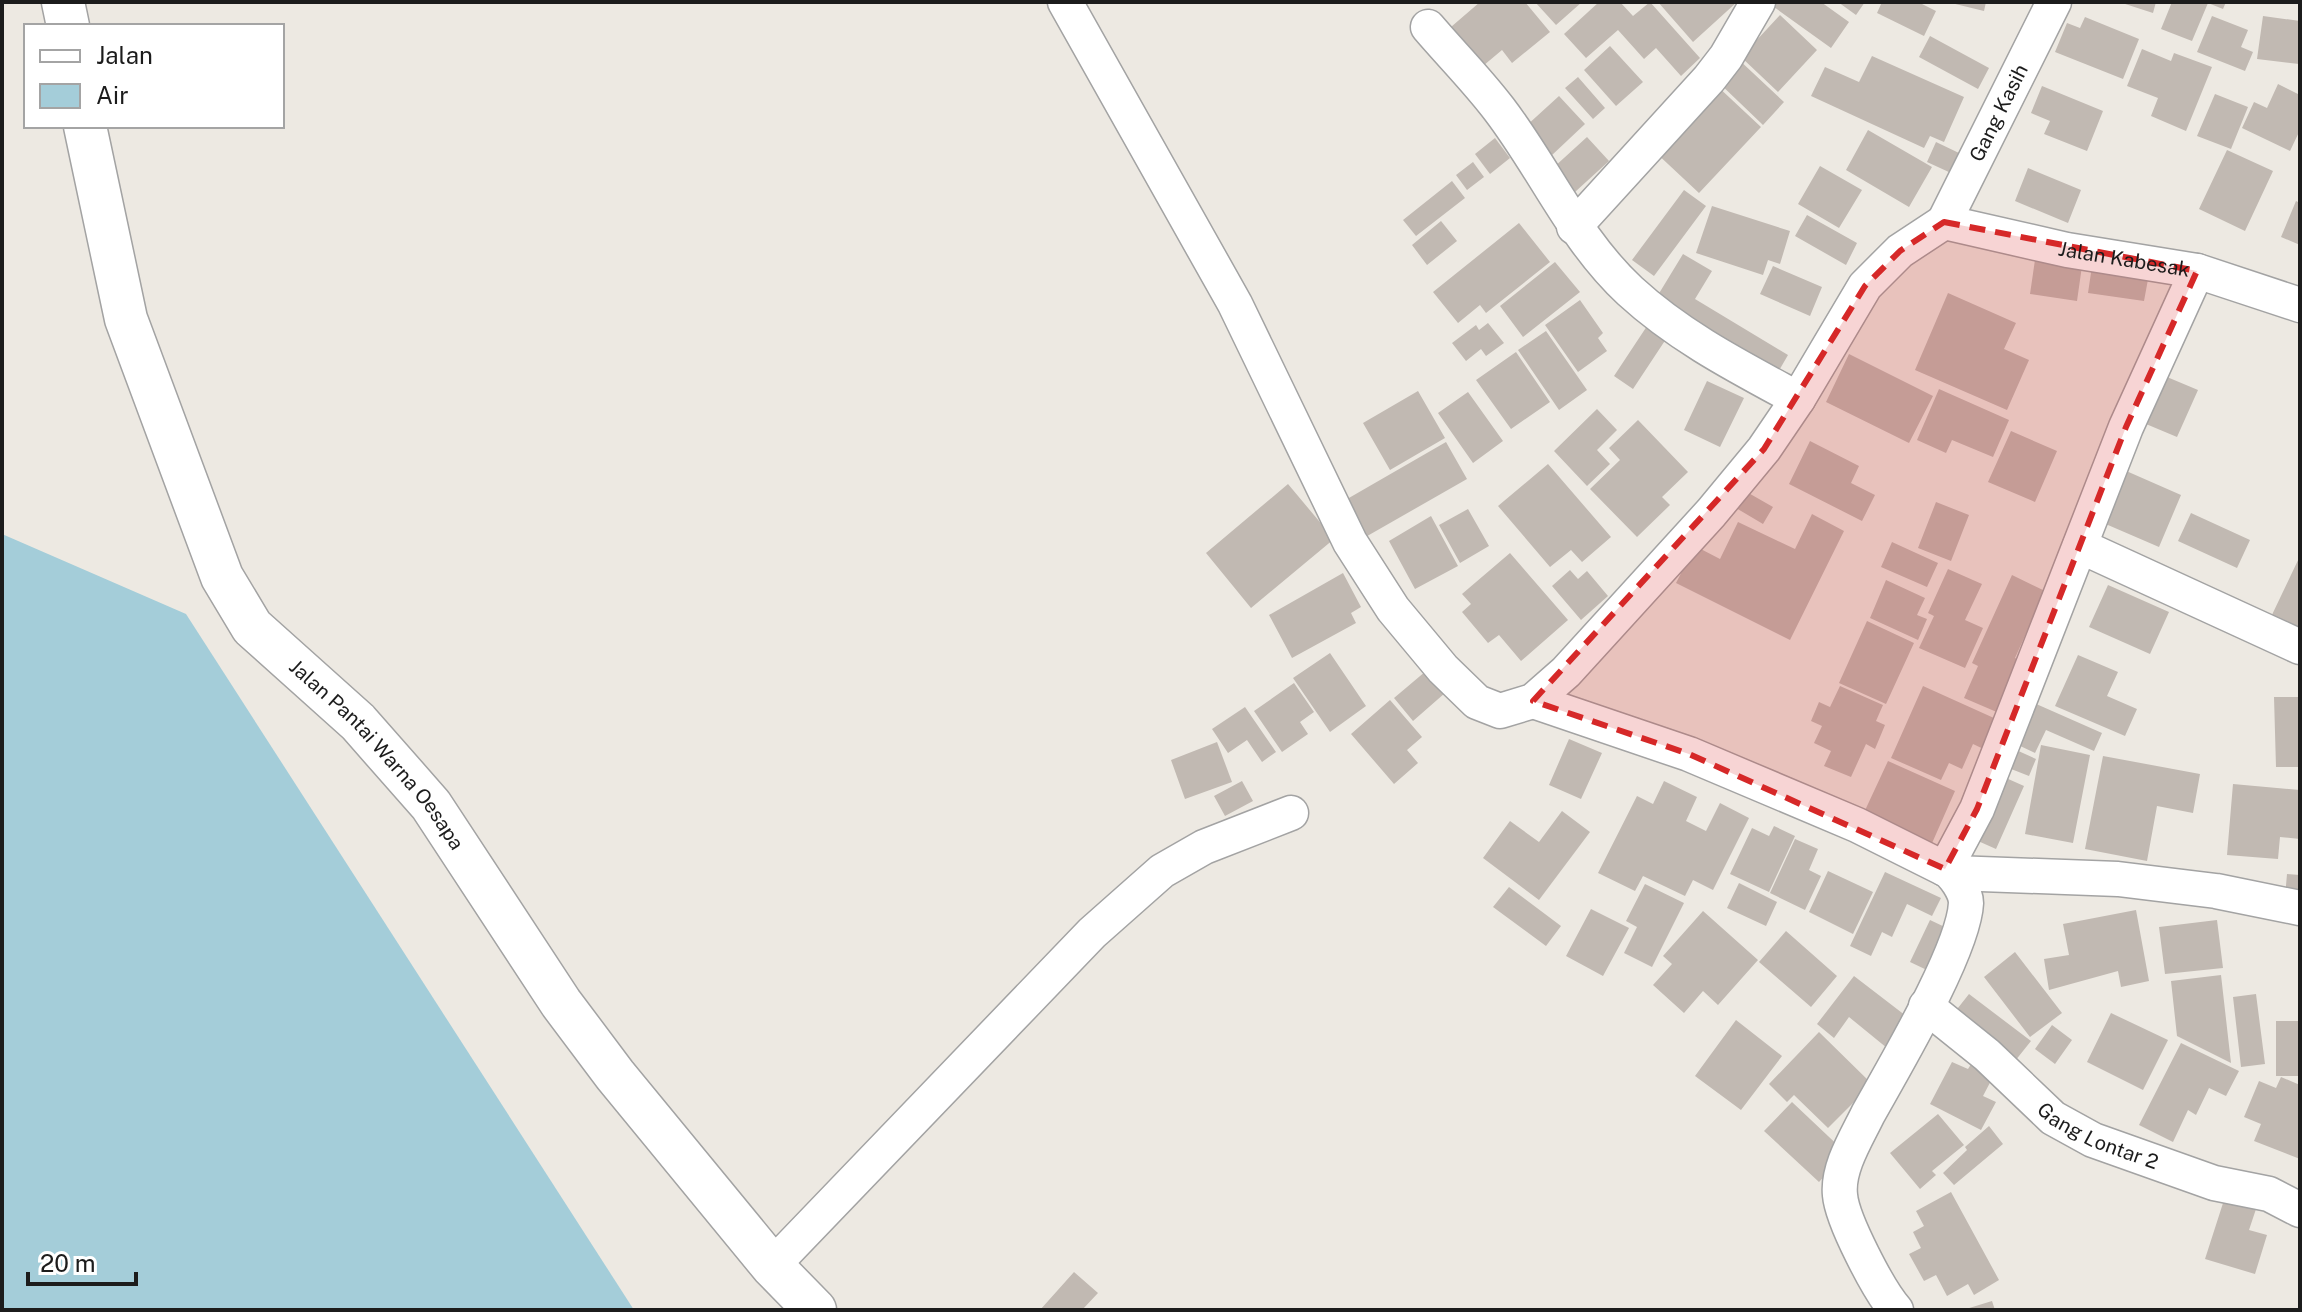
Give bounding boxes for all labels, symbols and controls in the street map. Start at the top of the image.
legend [24,24,284,128]
text: Jalan [96,41,153,69]
street label: Gang Kasih [1964,60,2033,166]
text: Air [96,81,129,109]
street label: Jalan Kabesak [2056,236,2191,282]
street label: Jalan Pantai Warna Oesapa [284,654,469,854]
street label: Gang Lontar 2 [2032,1097,2162,1174]
scale bar [28,1236,136,1286]
text: 20 m [40,1249,96,1277]

